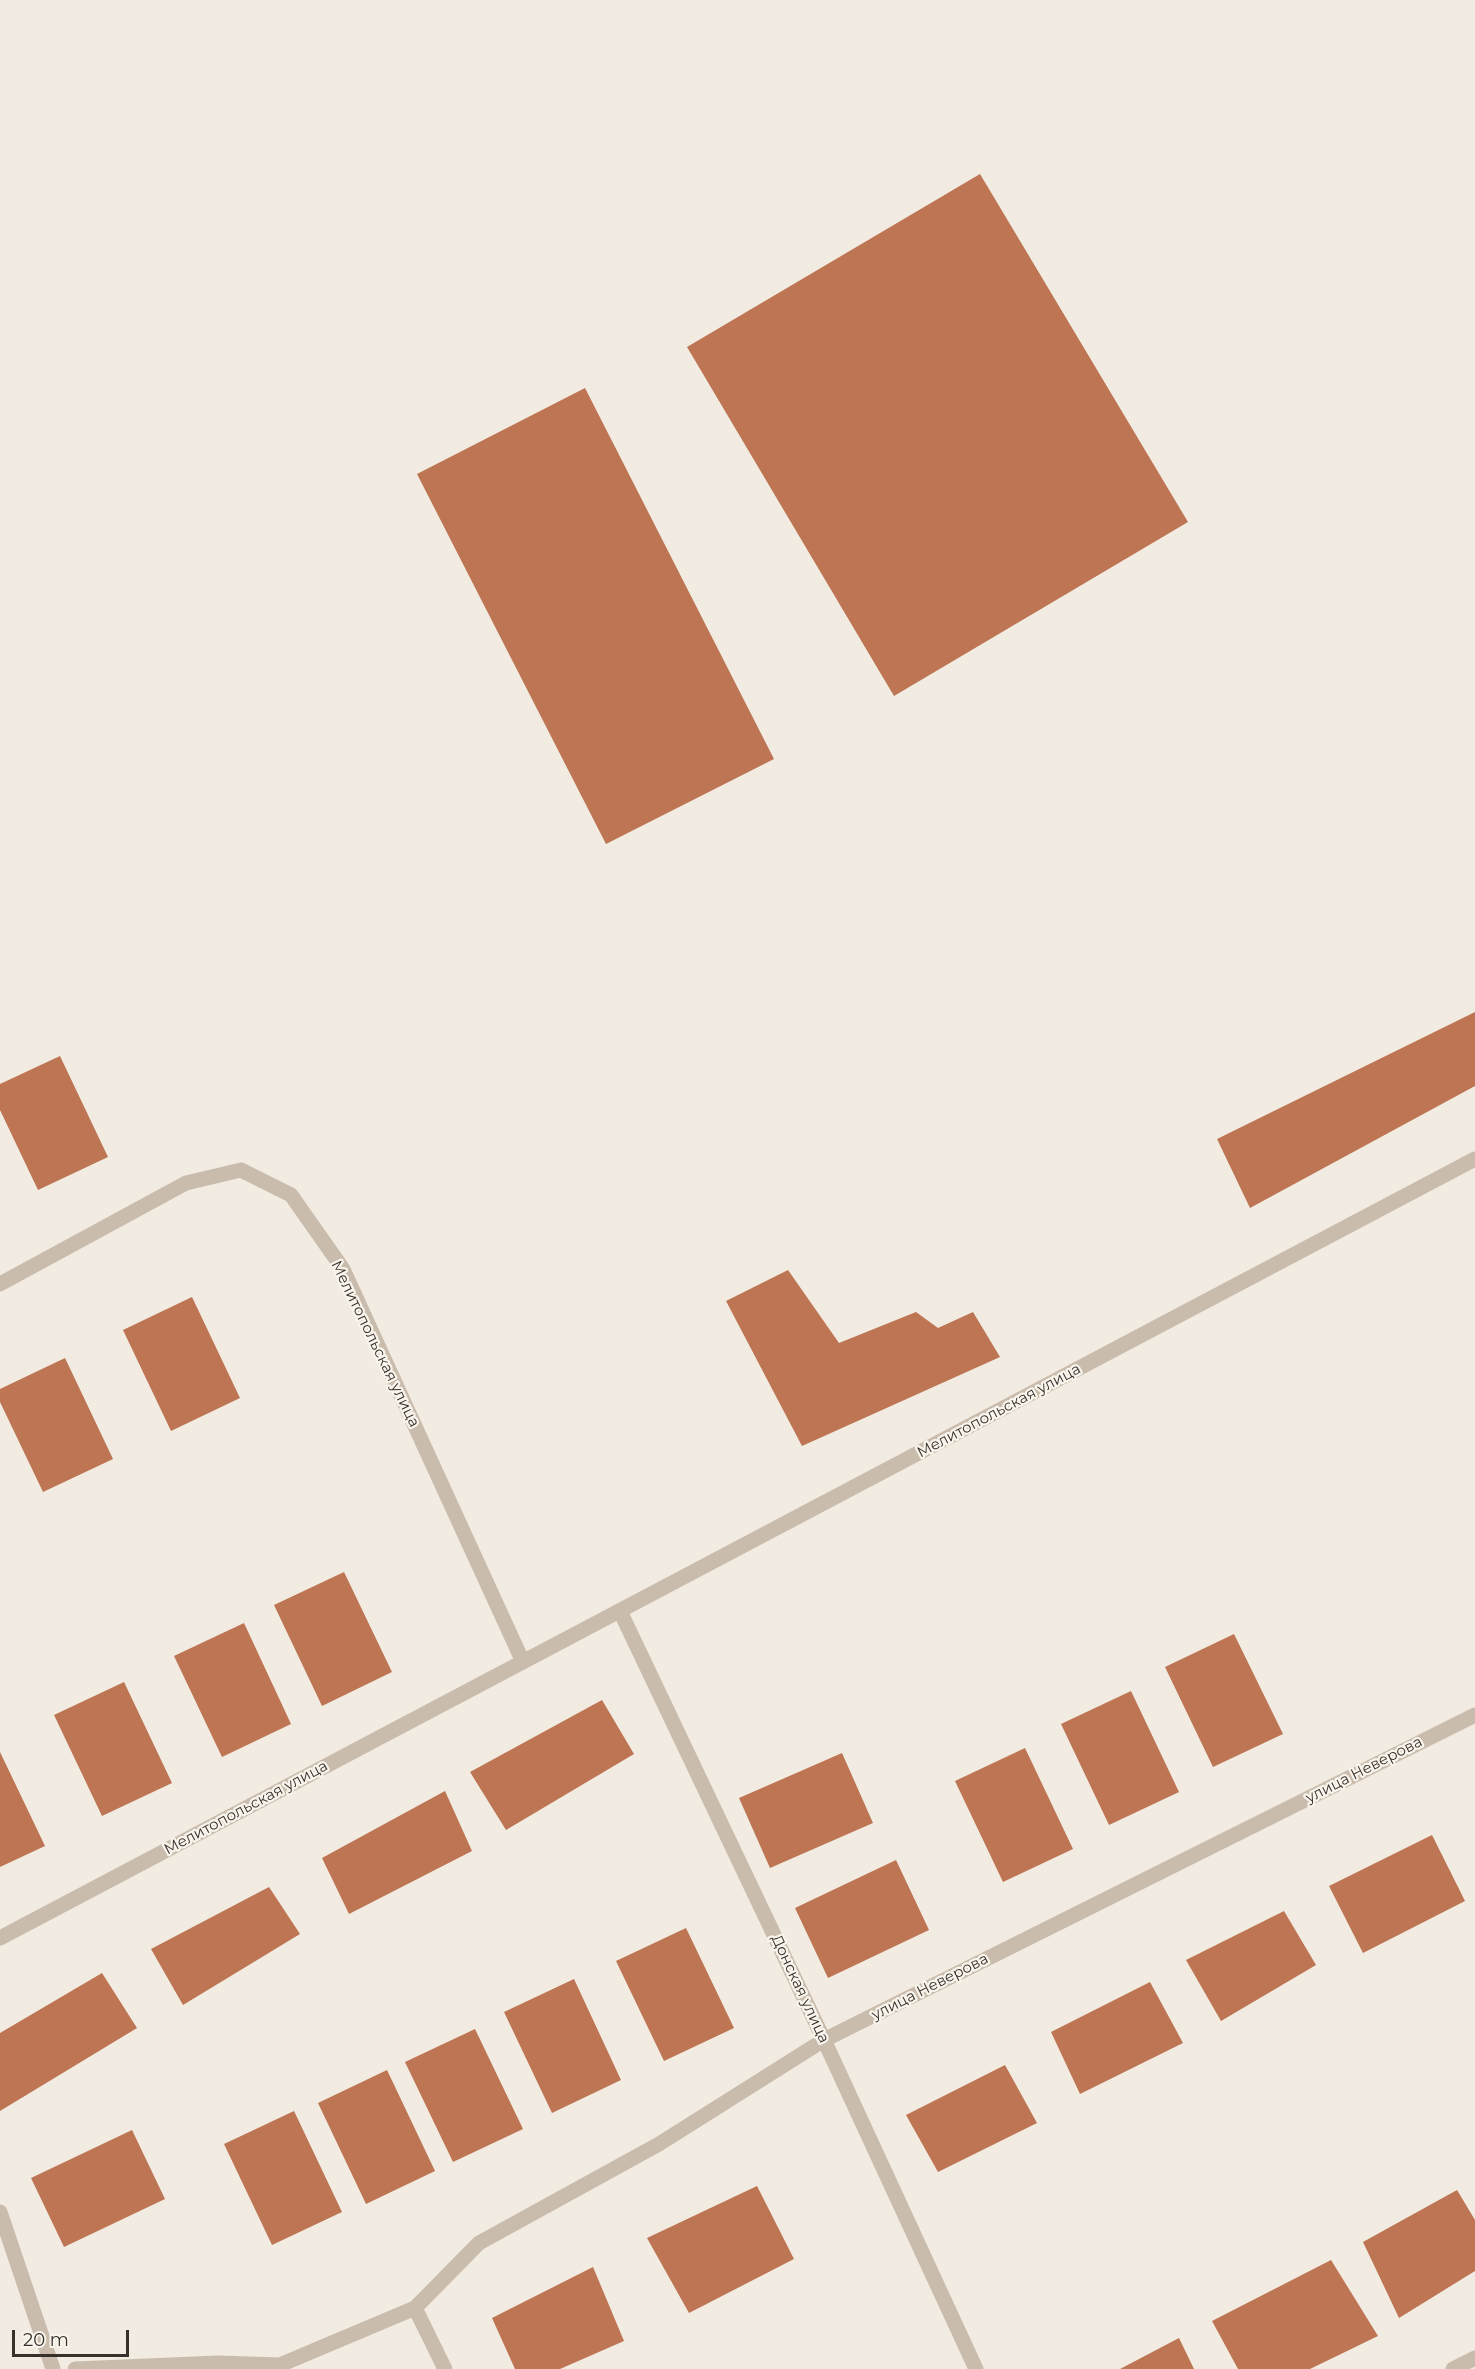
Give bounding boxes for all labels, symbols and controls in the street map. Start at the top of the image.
street label: Мелитопольская улица [327,1258,423,1430]
street label: Мелитопольская улица [914,1360,1084,1462]
street label: улица Неверова [1303,1733,1425,1807]
street label: Мелитопольская улица [161,1757,331,1859]
street label: Донская улица [767,1932,833,2046]
street label: улица Неверова [869,1950,991,2024]
scale bar [15,2318,132,2356]
text: 20 m [23,2329,69,2351]

